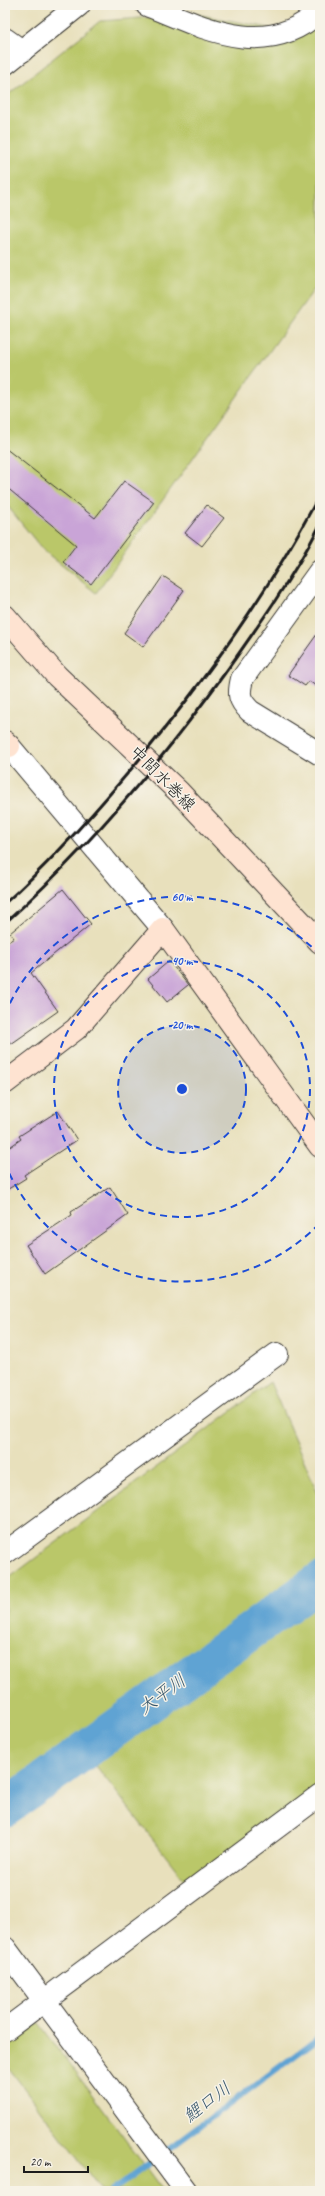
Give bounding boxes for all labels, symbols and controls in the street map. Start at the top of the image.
street label: 中間水巻線 [125,741,200,816]
text: 60 m [172,889,194,905]
text: 40 m [172,953,193,969]
text: 20 m [172,1017,193,1033]
centre of rings [175,1082,189,1096]
water label: 大平川 [134,1669,190,1719]
water label: 鯉口川 [179,2077,235,2127]
scale bar [24,2148,88,2174]
text: 20 m [30,2154,52,2170]

